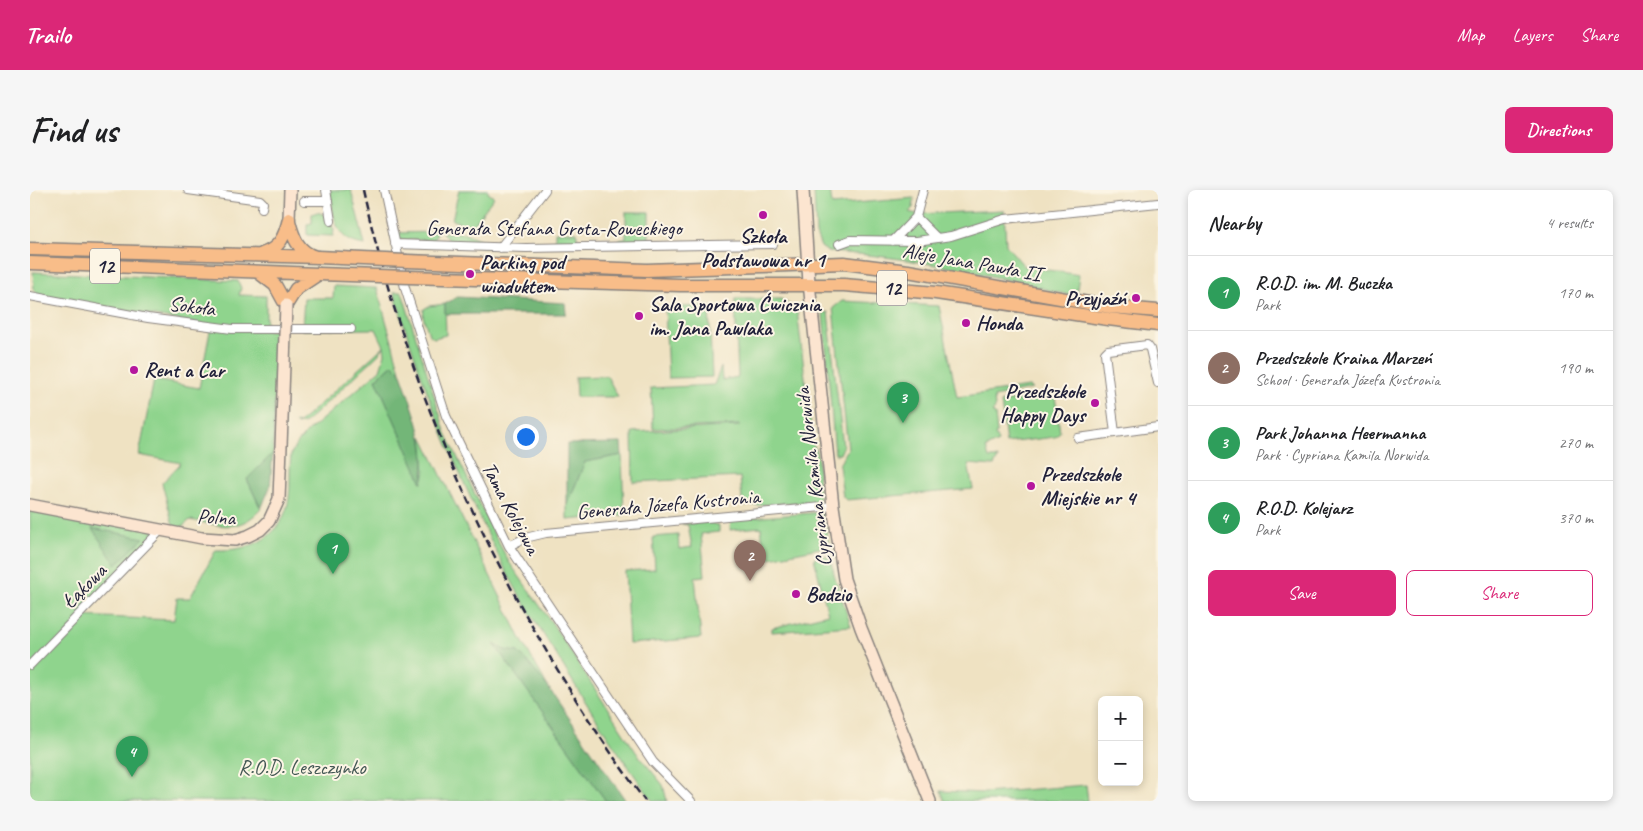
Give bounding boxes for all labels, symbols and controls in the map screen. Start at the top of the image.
text: Trailo [25,20,71,50]
text: Map [1457,24,1485,46]
text: Layers [1513,24,1552,46]
text: Share [1580,24,1618,46]
button: Directions [1505,107,1613,153]
text: Find us [30,108,117,153]
marker: Szkoła Podstawowa nr 1 [757,209,769,221]
text: Nearby [1208,210,1261,236]
text: 4 results [1546,213,1593,233]
street label: Generała Stefana Grota-Roweckiego [426,215,684,241]
place label: Szkoła Podstawowa nr 1 [701,223,827,273]
street label: Aleje Jana Pawła II [901,237,1048,288]
road number: 12 [90,248,120,284]
place label: Parking pod wiaduktem [480,249,568,299]
marker: Parking pod wiaduktem [464,268,476,280]
road number: 12 [877,270,907,306]
text: R.O.D. im. M. Buczka [1255,271,1392,295]
text: 1 [1220,283,1228,303]
text: 170 m [1559,283,1593,303]
place label: Przyjaźń [1065,285,1129,311]
street label: Sokoła [167,290,218,322]
place label: Sala Sportowa Ćwicznia im. Jana Pawlaka [649,291,823,341]
marker: Przyjaźń [1130,292,1142,304]
text: Park [1255,295,1280,315]
marker: Sala Sportowa Ćwicznia im. Jana Pawlaka [633,310,645,322]
place label: Honda [976,310,1024,336]
marker: Honda [960,317,972,329]
text: Przedszkole Kraina Marzeń [1255,346,1432,370]
place label: Rent a Car [144,357,226,383]
text: 2 [1220,358,1228,378]
text: 190 m [1559,358,1593,378]
marker: Rent a Car [128,364,140,376]
text: School · Generała Józefa Kustronia [1255,370,1440,390]
place label: Przedszkole Happy Days [1000,378,1088,428]
pin: 3 [887,382,919,423]
street label: Cypriana Kamila Norwida [789,384,837,568]
marker: Przedszkole Happy Days [1089,397,1101,409]
text: Park Johanna Heermanna [1255,421,1425,445]
your location [513,424,539,450]
text: 3 [1220,433,1228,453]
text: 270 m [1559,433,1593,453]
text: Park · Cypriana Kamila Norwida [1255,445,1428,465]
street label: Tama Kolejowa [476,457,547,561]
place label: Przedszkole Miejskie nr 4 [1041,461,1138,511]
marker: Przedszkole Miejskie nr 4 [1025,480,1037,492]
street label: Generała Józefa Kustronia [576,483,763,525]
text: R.O.D. Kolejarz [1255,496,1352,520]
street label: Polna [196,503,237,531]
text: 4 [1220,508,1228,528]
text: 370 m [1559,508,1593,528]
text: Park [1255,520,1280,540]
pin: 1 [317,533,349,574]
pin: 2 [734,540,766,581]
street label: Łąkowa [56,557,113,614]
button: Save [1208,570,1396,616]
button: Share [1406,570,1593,616]
place label: Bodzio [806,581,853,607]
marker: Bodzio [790,588,802,600]
map controls [1098,696,1143,786]
button: + [1098,696,1143,741]
pin: 4 [116,736,148,777]
button: − [1098,741,1143,786]
park label: R.O.D. Leszczynko [238,754,367,780]

